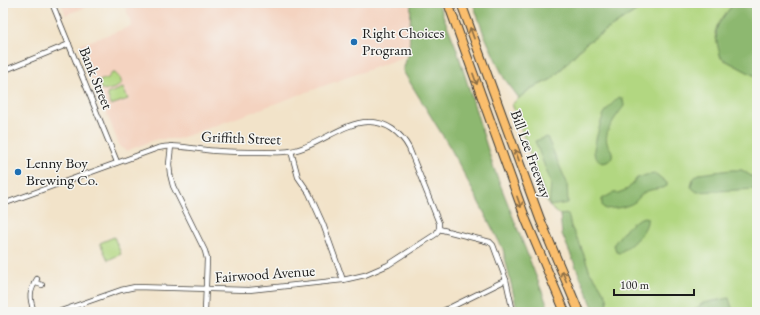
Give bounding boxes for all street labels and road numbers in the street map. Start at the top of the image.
street label: Bank Street [75,44,118,112]
street label: Bill Lee Freeway [507,107,556,201]
street label: Griffith Street [201,127,281,148]
street label: Fairwood Avenue [214,261,316,286]

